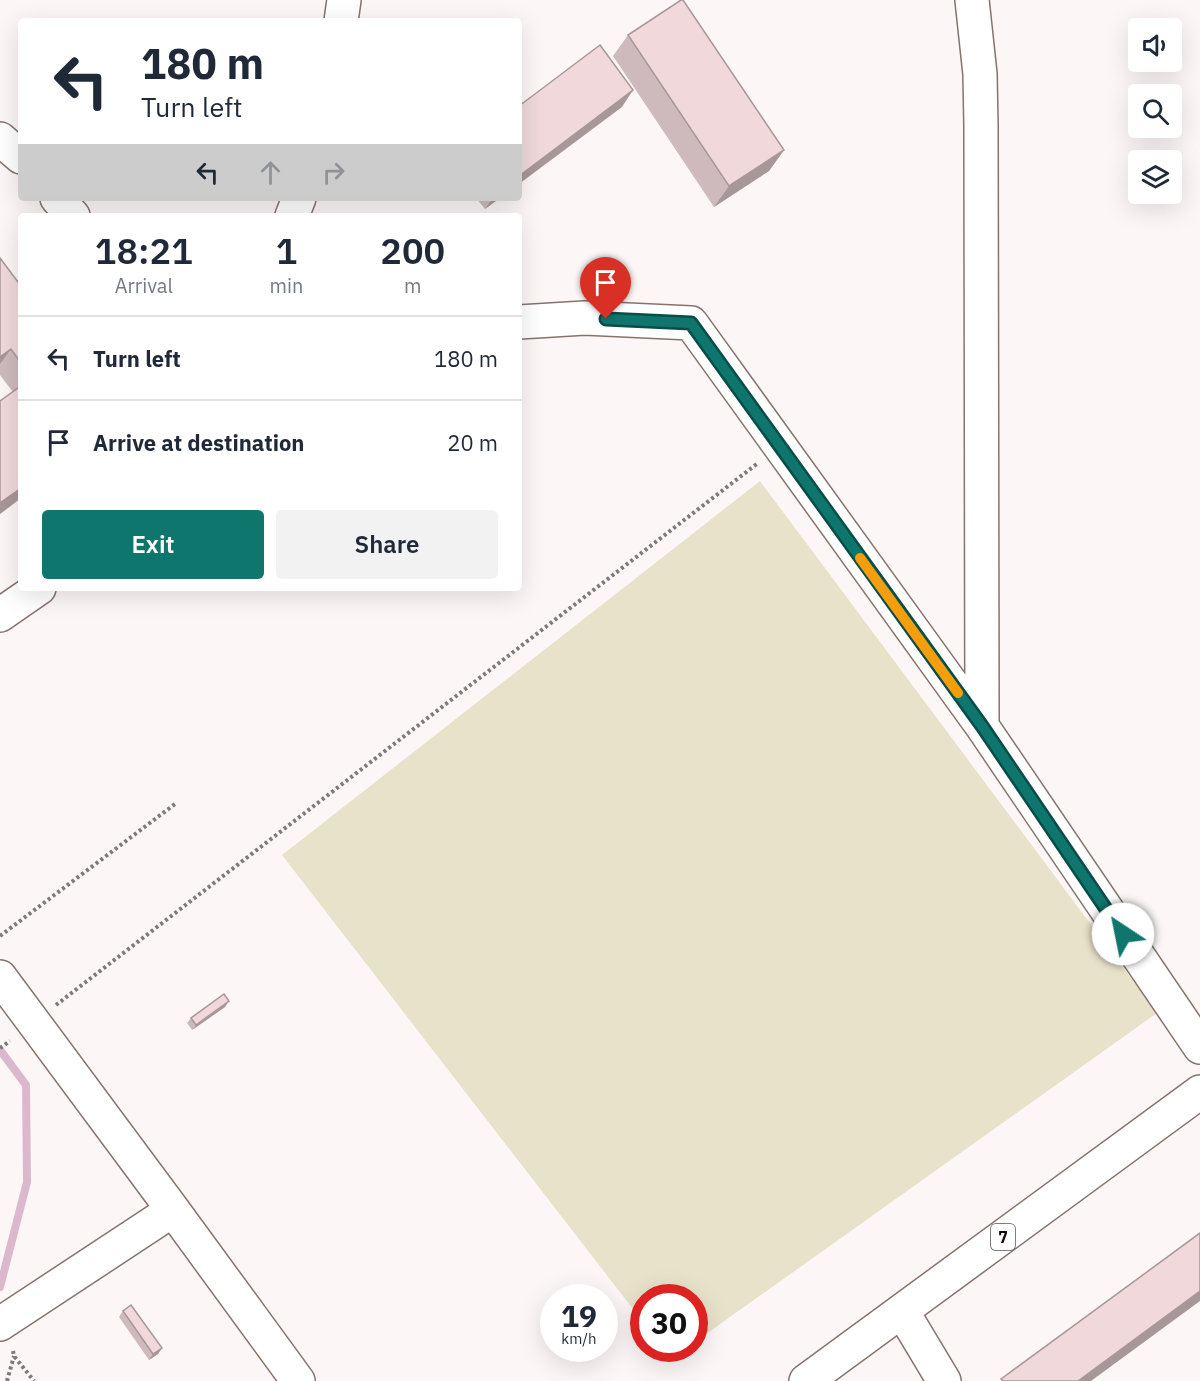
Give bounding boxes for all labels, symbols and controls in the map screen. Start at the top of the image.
map controls [1128,18,1182,204]
button: sound [1128,18,1182,72]
text: 180 m [141,36,264,91]
icon: left [42,42,120,120]
button: search [1128,84,1182,138]
text: Turn left [141,89,242,124]
button: layers [1128,150,1182,204]
icon: left [191,156,224,189]
icon: ahead [254,156,287,189]
icon: right [317,156,350,189]
text: 18:21 [95,227,193,274]
text: 1 [276,227,297,274]
text: 200 [380,227,445,274]
pin [580,257,631,319]
icon: arrive [589,266,622,299]
text: Arrival [115,272,173,299]
text: min [270,272,303,299]
text: m [404,272,421,299]
icon: left [42,342,75,375]
text: Turn left [93,344,181,373]
text: 180 m [434,344,498,373]
icon: arrive [42,426,75,459]
text: Arrive at destination [93,428,304,457]
text: 20 m [447,428,498,457]
button: Exit [42,510,264,579]
button: Share [276,510,498,579]
position arrow [1091,902,1155,966]
road number: 7 [991,1224,1015,1250]
speed limit sign: 30 [630,1284,708,1362]
text: 19 [561,1296,597,1335]
text: km/h [561,1329,597,1348]

